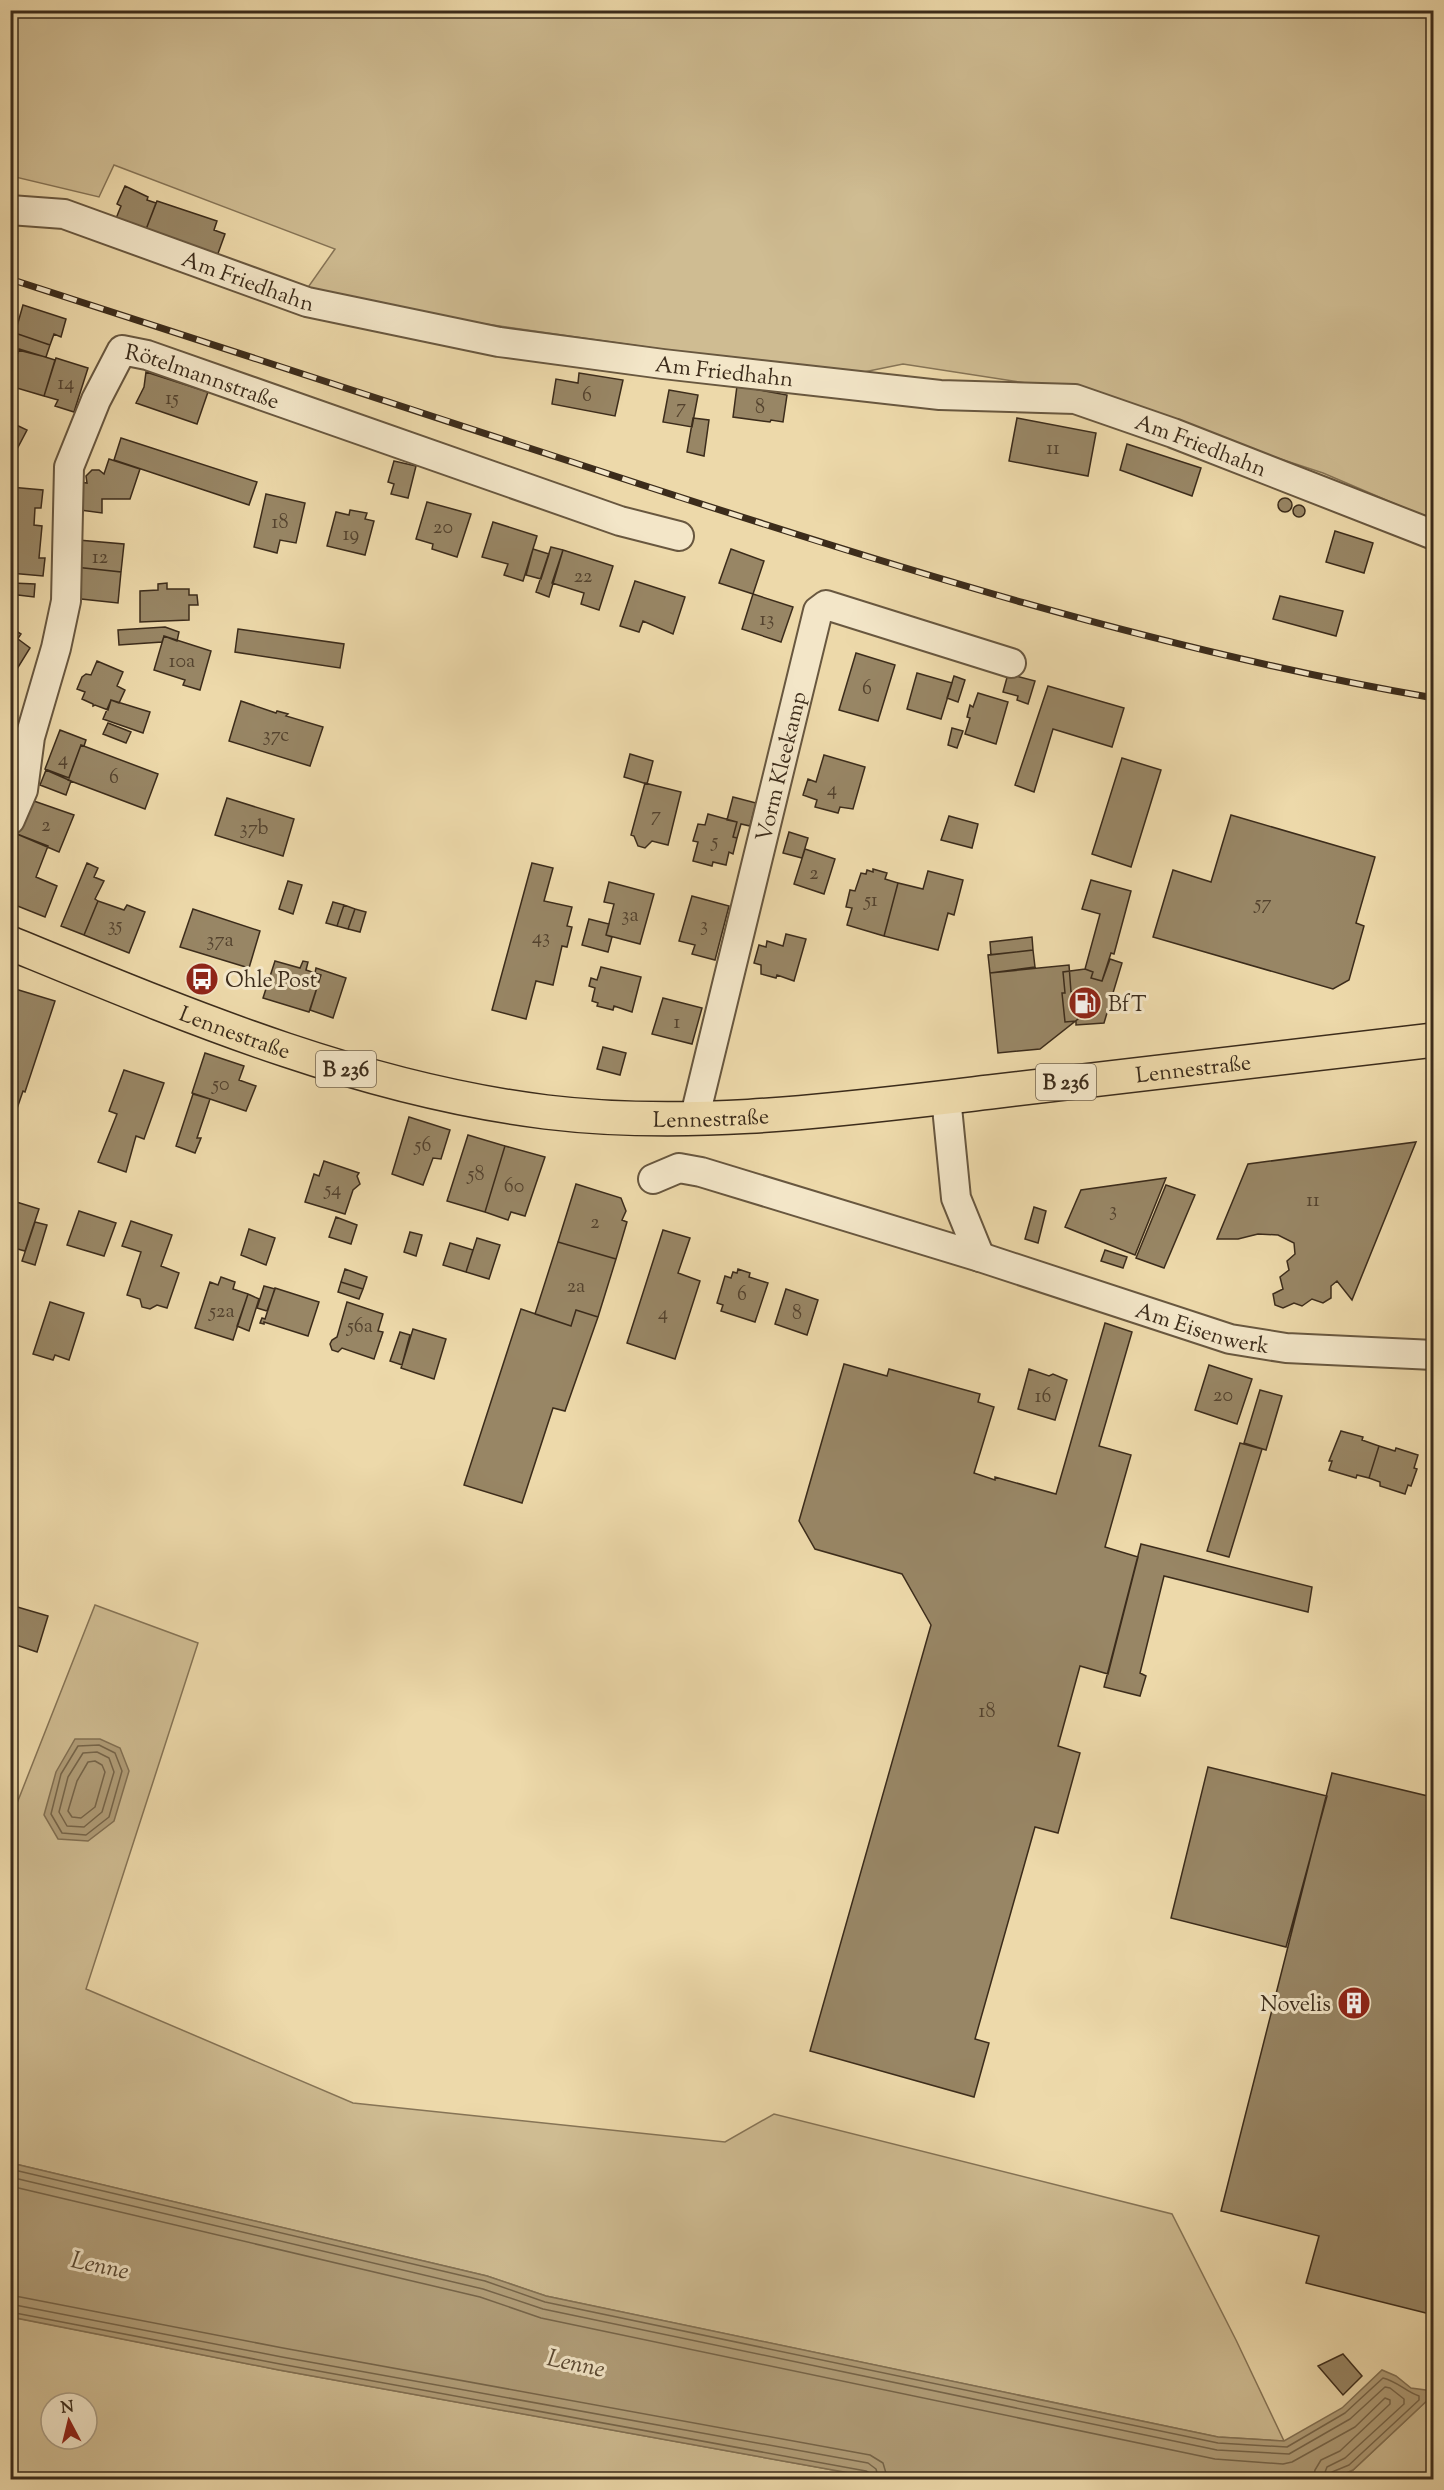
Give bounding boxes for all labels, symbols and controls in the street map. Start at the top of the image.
street label: Am Friedhahn [176,245,316,322]
street label: Rötelmannstraße [122,338,283,419]
street label: Am Friedhahn [653,350,795,397]
house number: 14 [58,370,74,399]
house number: 6 [582,382,592,411]
house number: 15 [165,385,179,414]
house number: 7 [676,394,686,423]
house number: 8 [755,394,765,423]
street label: Am Friedhahn [1130,408,1271,487]
house number: 11 [1046,435,1060,464]
house number: 18 [272,509,288,538]
house number: 20 [433,514,453,543]
house number: 19 [343,521,359,550]
house number: 12 [92,544,108,573]
house number: 22 [574,563,592,592]
house number: 13 [760,606,774,635]
house number: 10a [169,648,195,677]
house number: 6 [862,675,872,704]
street label: Vorm Kleekamp [749,689,817,845]
house number: 37c [263,722,289,751]
house number: 4 [58,746,68,775]
house number: 6 [109,764,119,793]
house number: 4 [827,776,837,805]
house number: 7 [651,802,661,831]
house number: 2 [41,812,51,841]
house number: 37b [240,815,268,844]
house number: 5 [711,828,719,857]
house number: 2 [809,860,819,889]
house number: 51 [863,887,878,916]
house number: 57 [1254,890,1271,919]
house number: 3a [621,902,639,931]
house number: 35 [108,912,123,941]
house number: 3 [700,912,708,941]
house number: 43 [532,924,550,953]
house number: 37a [206,927,234,956]
bus stop icon: Ohle Post [184,961,220,997]
place label: Ohle Post [225,966,318,998]
fuel station icon: BfT [1067,985,1103,1021]
place label: BfT [1108,990,1147,1022]
street label: Lennestraße [174,1000,294,1069]
house number: 1 [674,1009,681,1038]
street label: Lennestraße [1134,1048,1253,1093]
road number: B 236 [316,1051,376,1087]
road number: B 236 [1036,1064,1096,1100]
house number: 50 [211,1071,230,1100]
street label: Lennestraße [653,1102,770,1138]
house number: 56 [414,1132,431,1161]
house number: 58 [467,1161,484,1190]
house number: 60 [504,1173,524,1202]
house number: 54 [324,1176,341,1205]
house number: 11 [1306,1187,1320,1216]
house number: 3 [1109,1197,1117,1226]
house number: 2 [590,1209,600,1238]
house number: 2a [567,1273,585,1302]
house number: 6 [737,1281,747,1310]
street label: Am Eisenwerk [1131,1296,1271,1364]
house number: 52a [208,1298,235,1327]
house number: 4 [658,1300,668,1329]
house number: 8 [792,1300,802,1329]
house number: 56a [346,1313,373,1342]
house number: 20 [1213,1382,1233,1411]
house number: 16 [1035,1383,1051,1412]
house number: 18 [979,1698,995,1727]
building icon: Novelis [1336,1985,1372,2021]
place label: Novelis [1260,1990,1331,2022]
water label: Lenne [68,2244,132,2290]
water label: Lenne [544,2342,608,2388]
north arrow [39,2391,99,2451]
text: N [60,2396,75,2421]

